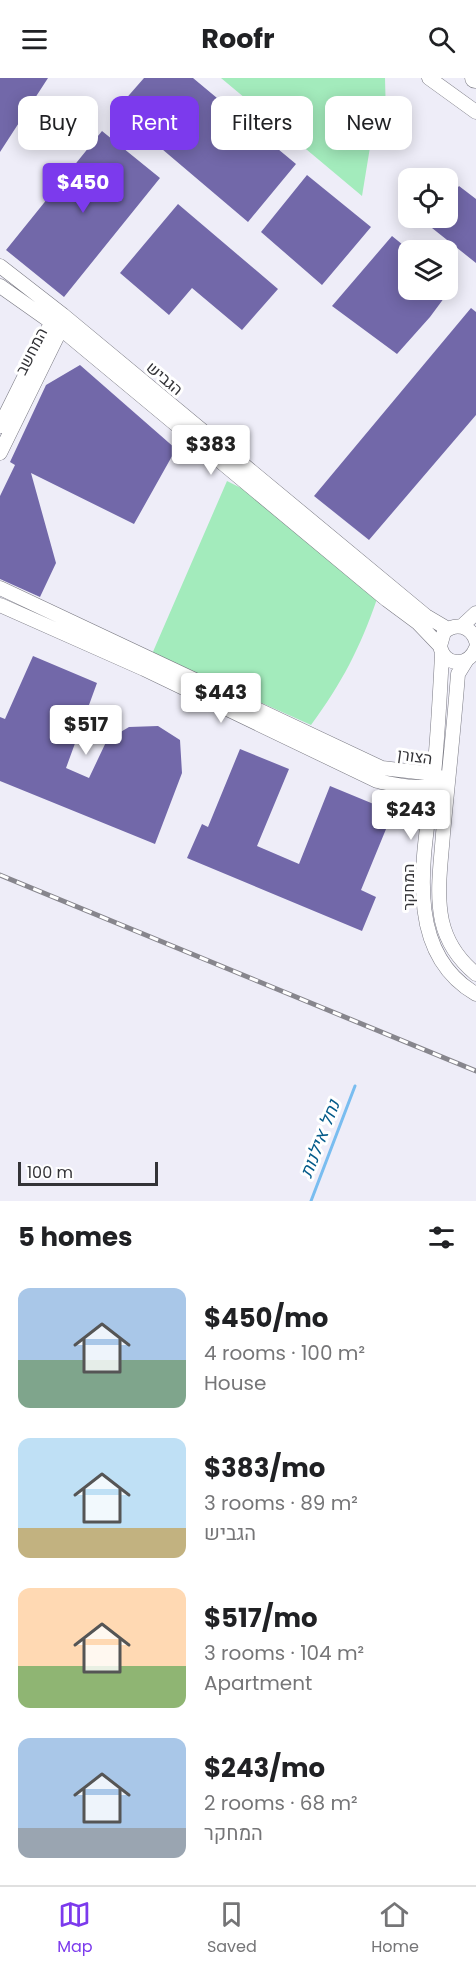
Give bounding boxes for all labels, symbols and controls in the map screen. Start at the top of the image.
text: Roofr [201,20,275,57]
icon: menu [18,23,51,56]
icon: search [425,23,458,56]
chip: Buy [18,96,98,150]
chip: Rent [110,96,199,150]
chip: Filters [211,96,313,150]
chip: New [325,96,412,150]
pin: $450 [47,163,119,214]
text: $450 [57,168,109,196]
map controls [398,168,458,300]
button: locate [398,168,458,228]
button: layers [398,240,458,300]
street label: המחשב [10,324,53,379]
street label: הגביש [141,356,188,401]
pin: $383 [175,425,247,476]
text: $383 [186,430,236,458]
pin: $443 [185,673,257,724]
text: $443 [195,678,247,706]
pin: $517 [50,705,122,756]
text: $517 [64,710,108,738]
street label: הצורן [396,743,434,770]
pin: $243 [375,790,447,841]
text: $243 [386,795,436,823]
street label: המחקר [397,863,420,911]
water label: נחל אילנות [293,1095,346,1181]
scale bar [18,1159,158,1186]
text: 100 m [27,1161,73,1184]
text: 5 homes [18,1219,133,1255]
icon: filters [425,1221,458,1254]
text: $450/mo [204,1300,328,1336]
icon: home [66,1312,138,1384]
text: 4 rooms · 100 m² [204,1339,365,1367]
text: House [204,1369,266,1397]
text: $383/mo [204,1450,325,1486]
icon: home [66,1462,138,1534]
text: 3 rooms · 89 m² [204,1489,358,1517]
text: הגביש [204,1519,256,1547]
text: $517/mo [204,1600,318,1636]
icon: home [66,1612,138,1684]
text: 3 rooms · 104 m² [204,1639,364,1667]
text: Apartment [204,1669,312,1697]
text: $243/mo [204,1750,325,1786]
icon: home [66,1762,138,1834]
text: 2 rooms · 68 m² [204,1789,358,1817]
text: המחקר [204,1819,263,1847]
tab: Map [57,1898,93,1959]
tab: Saved [207,1898,257,1959]
tab: Home [371,1898,419,1959]

